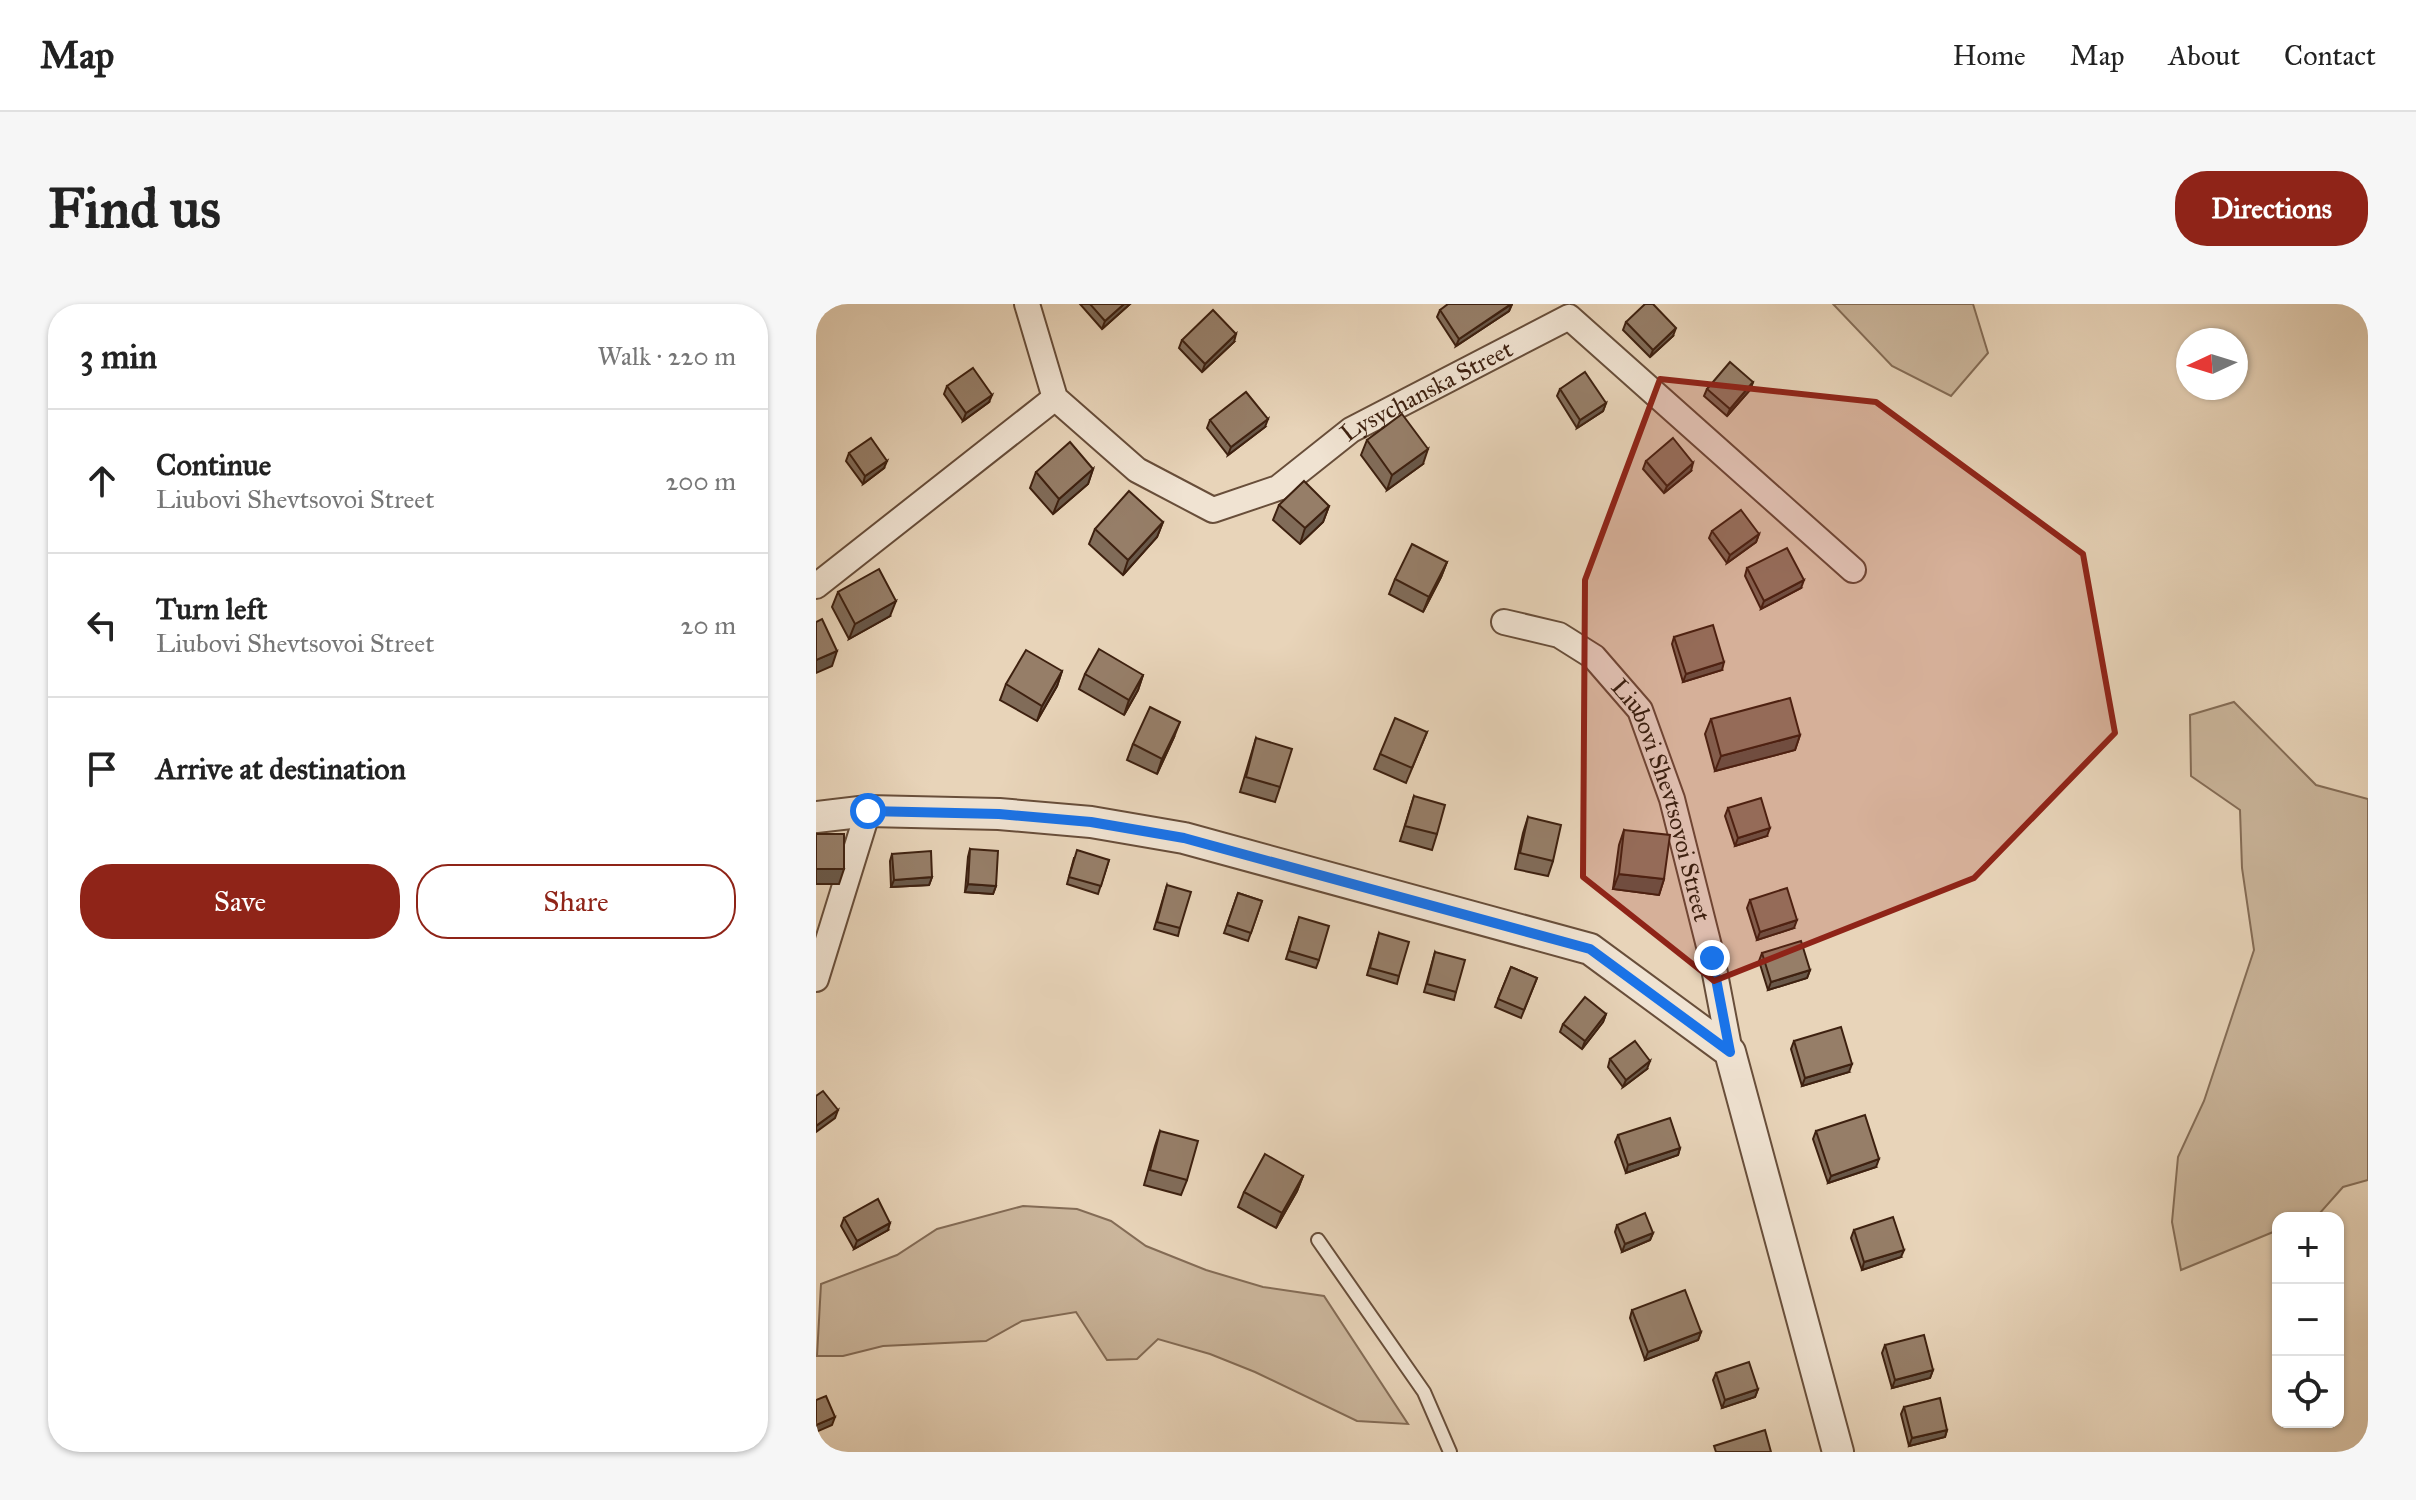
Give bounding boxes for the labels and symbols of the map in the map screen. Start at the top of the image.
north arrow [2176,328,2248,400]
street label: Lysychanska Street [1334,334,1518,448]
street label: Liubovi Shevtsovoi Street [1605,673,1717,925]
route start [850,793,886,829]
route end [1694,940,1730,976]

